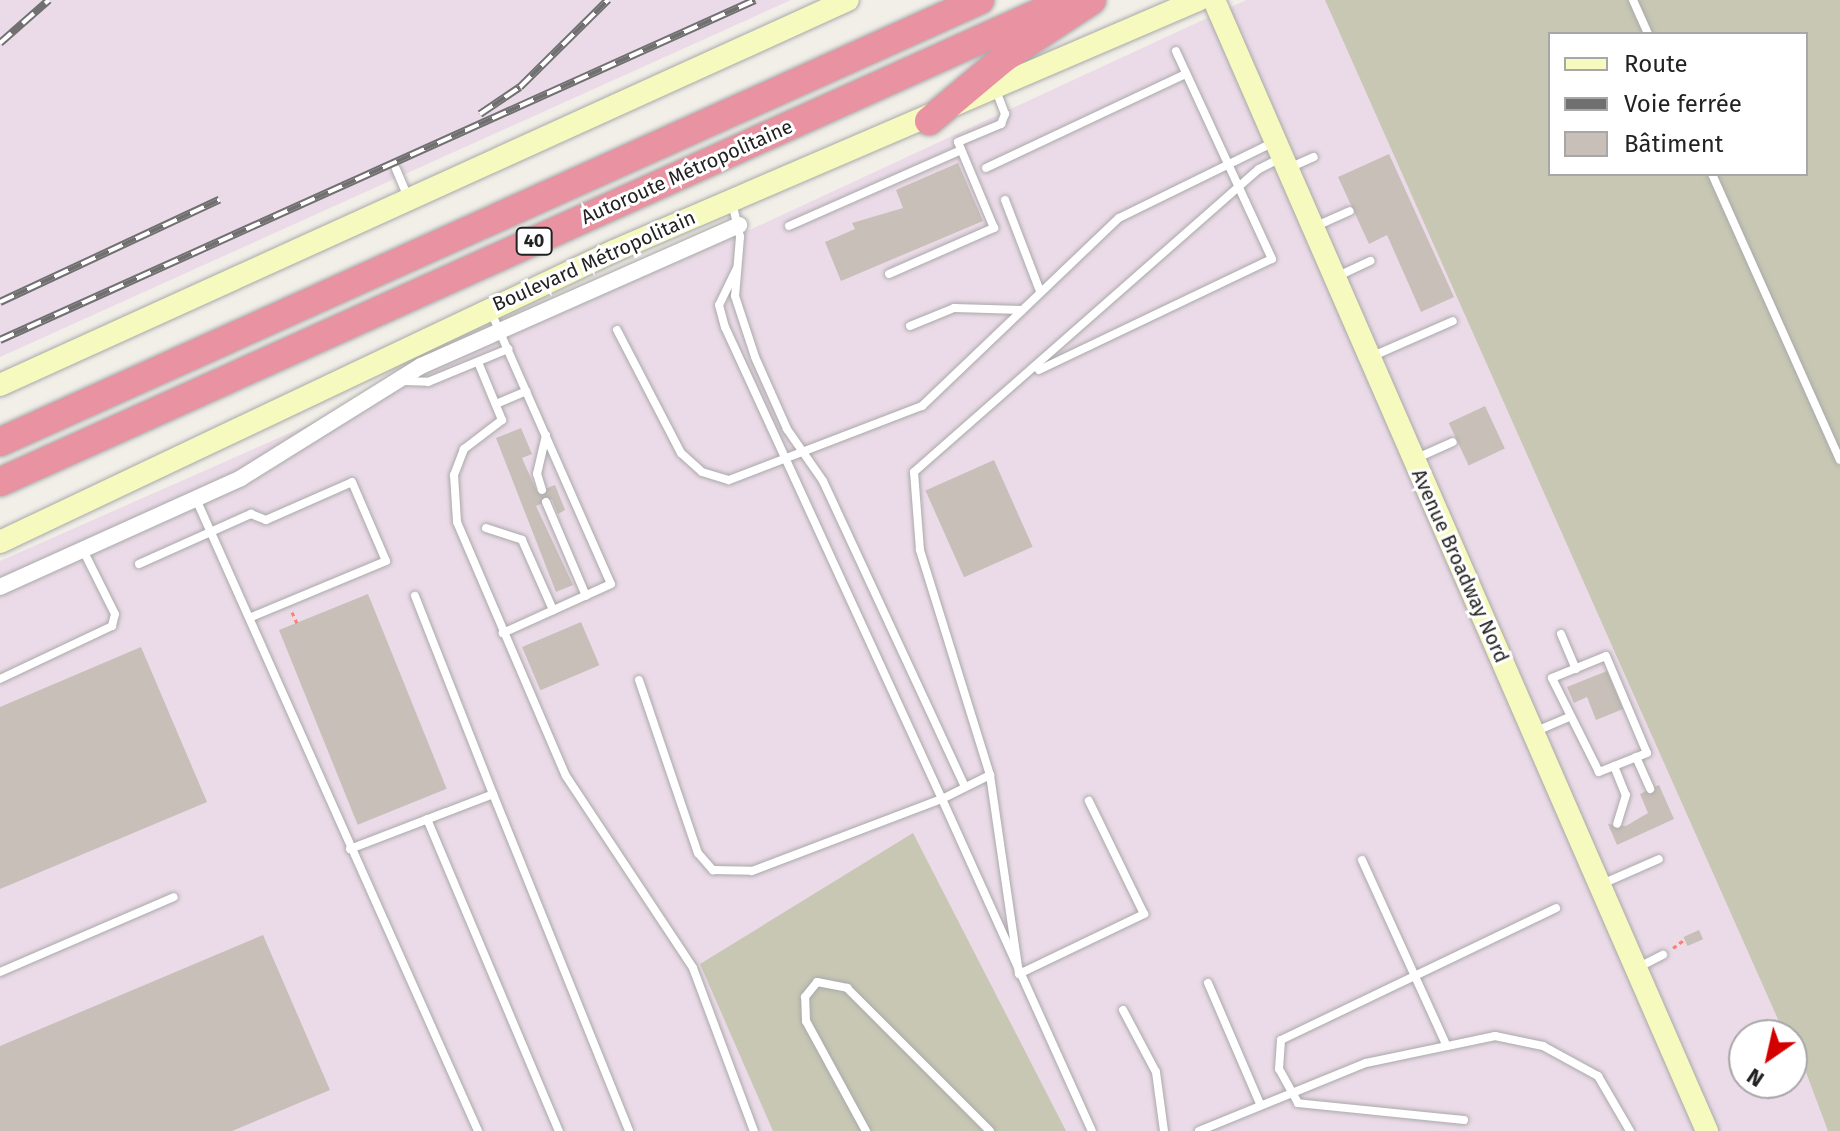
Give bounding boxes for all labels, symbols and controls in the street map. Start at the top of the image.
legend [1548,32,1808,176]
text: Route [1624,50,1688,78]
text: Voie ferrée [1624,90,1742,118]
street label: Autoroute Métropolitaine [578,114,796,230]
text: Bâtiment [1624,130,1723,158]
street label: Boulevard Métropolitain [489,205,699,317]
road number: 40 [514,227,554,255]
street label: Avenue Broadway Nord [1406,465,1514,667]
north arrow [1728,1019,1808,1099]
text: N [1742,1062,1769,1093]

